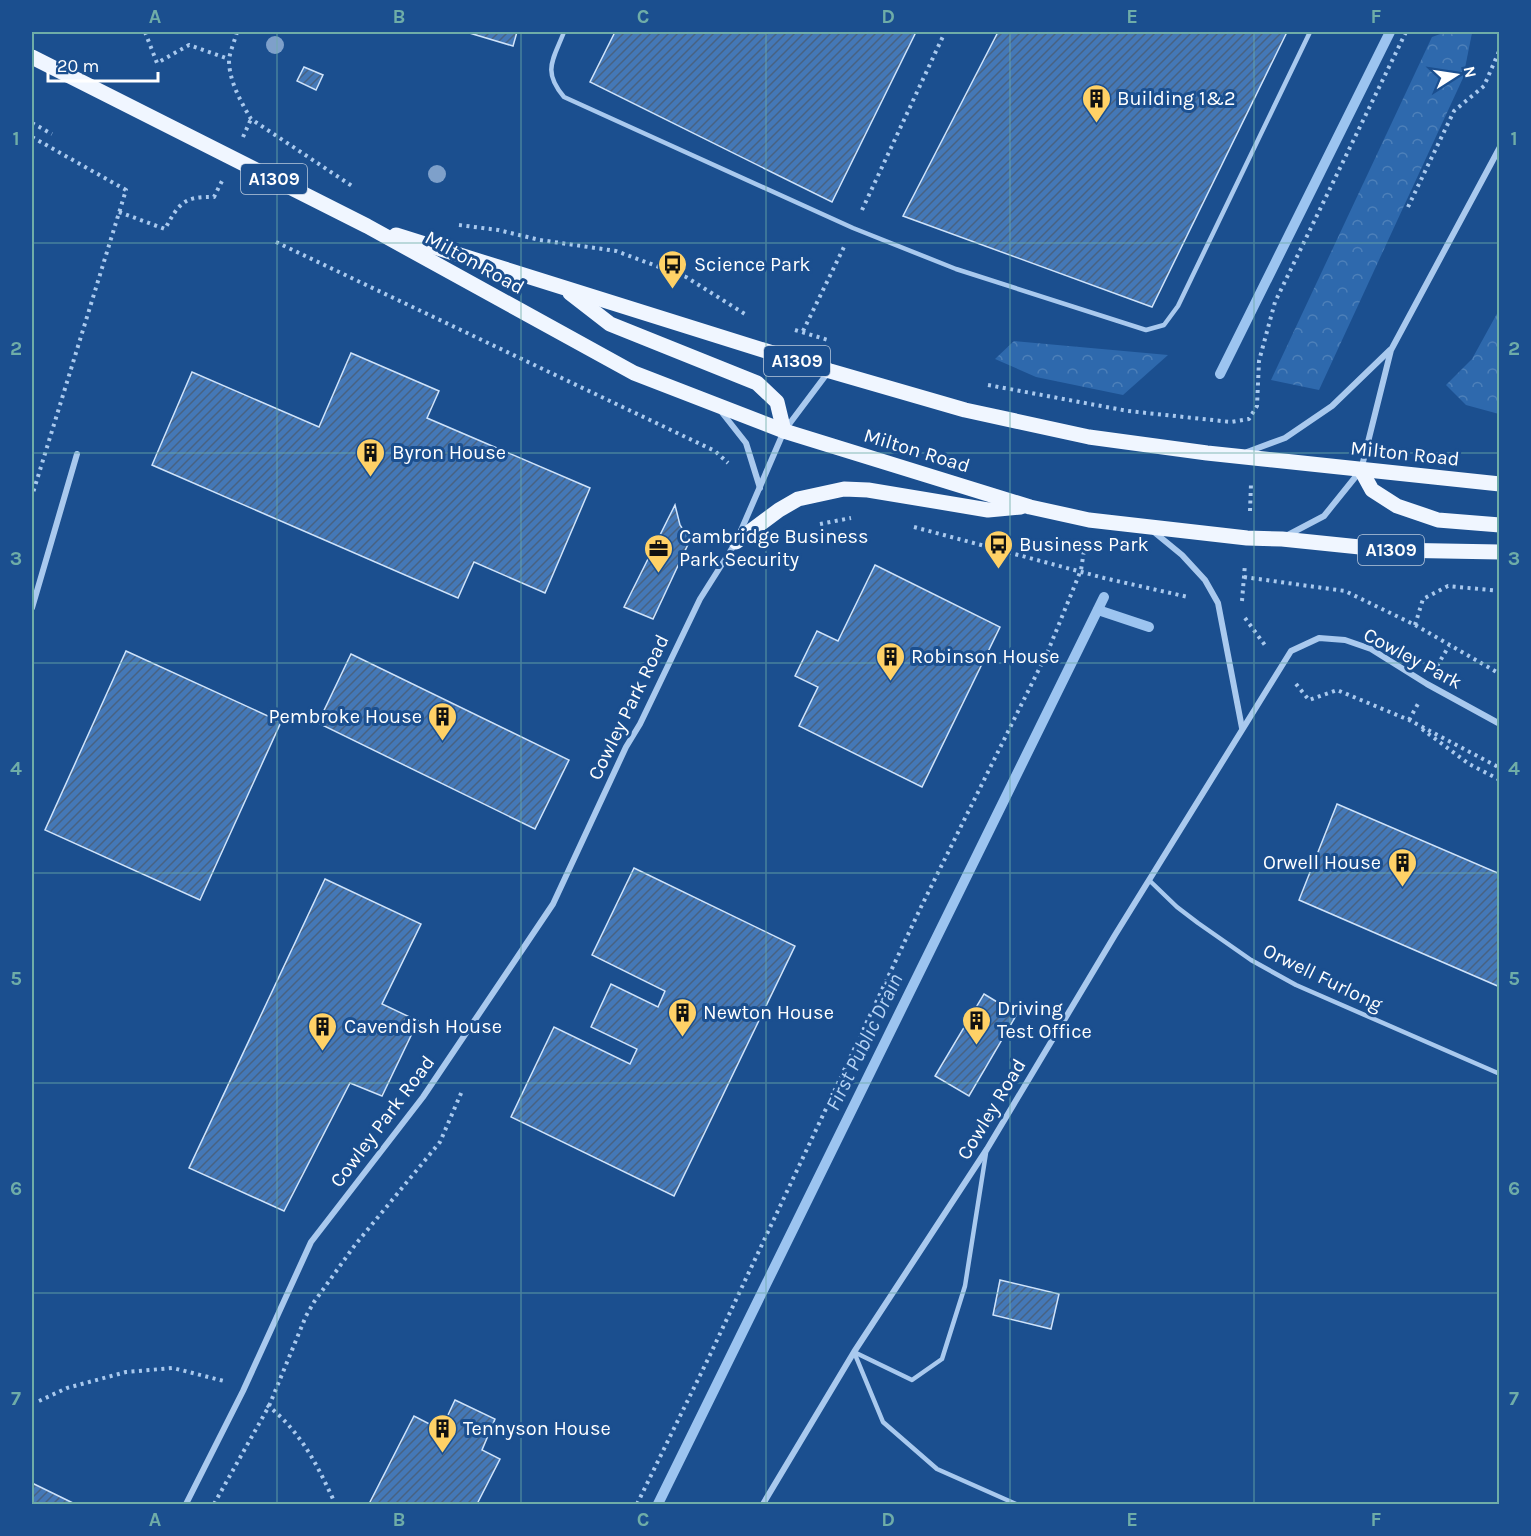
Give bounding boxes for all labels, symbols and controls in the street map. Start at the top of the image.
text: A [149,5,162,28]
text: B [393,5,405,28]
text: C [637,5,649,28]
text: D [881,5,895,28]
text: E [1126,5,1138,28]
text: F [1371,5,1382,28]
scale bar [48,45,158,83]
north arrow [1426,45,1486,105]
text: 20 m [57,55,99,77]
text: N [1460,64,1481,80]
building icon: Building 1&2 [1080,82,1112,124]
place label: Building 1&2 [1117,87,1236,110]
text: 1 [12,127,20,150]
text: 1 [1510,127,1518,150]
road number: A1309 [241,164,307,194]
street label: Milton Road [421,226,528,299]
bus stop icon: Science Park [657,248,689,290]
place label: Science Park [694,253,811,276]
text: 2 [10,337,22,360]
text: 2 [1508,337,1520,360]
road number: A1309 [764,346,830,376]
street label: Milton Road [861,423,973,478]
building icon: Byron House [355,436,387,478]
street label: Milton Road [1349,436,1461,471]
place label: Byron House [392,441,506,464]
place label: Cambridge Business Park Security [679,525,869,571]
bus stop icon: Business Park [982,528,1014,570]
office icon: Cambridge Business Park Security [642,532,674,574]
place label: Business Park [1019,533,1149,556]
road number: A1309 [1358,535,1424,565]
text: 3 [10,547,22,570]
text: 3 [1508,547,1520,570]
street label: Cowley Park [1360,623,1466,694]
street label: Cowley Park Road [583,631,674,784]
building icon: Robinson House [874,640,906,682]
place label: Robinson House [911,645,1060,668]
building icon: Pembroke House [427,700,459,742]
place label: Pembroke House [268,705,422,728]
text: 4 [10,757,22,780]
text: 4 [1508,757,1520,780]
building icon: Orwell House [1386,846,1418,888]
place label: Orwell House [1263,851,1381,874]
street label: Orwell Furlong [1259,939,1386,1016]
text: 5 [10,967,22,990]
text: 5 [1508,967,1520,990]
water label: First Public Drain [820,969,908,1115]
building icon: Newton House [666,996,698,1038]
place label: Driving Test Office [997,997,1092,1043]
place label: Newton House [703,1001,834,1024]
building icon: Driving Test Office [960,1004,992,1046]
building icon: Cavendish House [307,1010,339,1052]
place label: Cavendish House [344,1015,502,1038]
street label: Cowley Park Road [325,1051,439,1192]
street label: Cowley Road [952,1055,1031,1164]
text: 6 [10,1177,22,1200]
text: 6 [1508,1177,1520,1200]
text: 7 [11,1387,21,1410]
text: 7 [1509,1387,1519,1410]
building icon: Tennyson House [426,1412,458,1454]
place label: Tennyson House [463,1417,611,1440]
text: A [149,1508,162,1531]
text: B [393,1508,405,1531]
text: C [637,1508,649,1531]
text: D [881,1508,895,1531]
text: E [1126,1508,1138,1531]
text: F [1371,1508,1382,1531]

